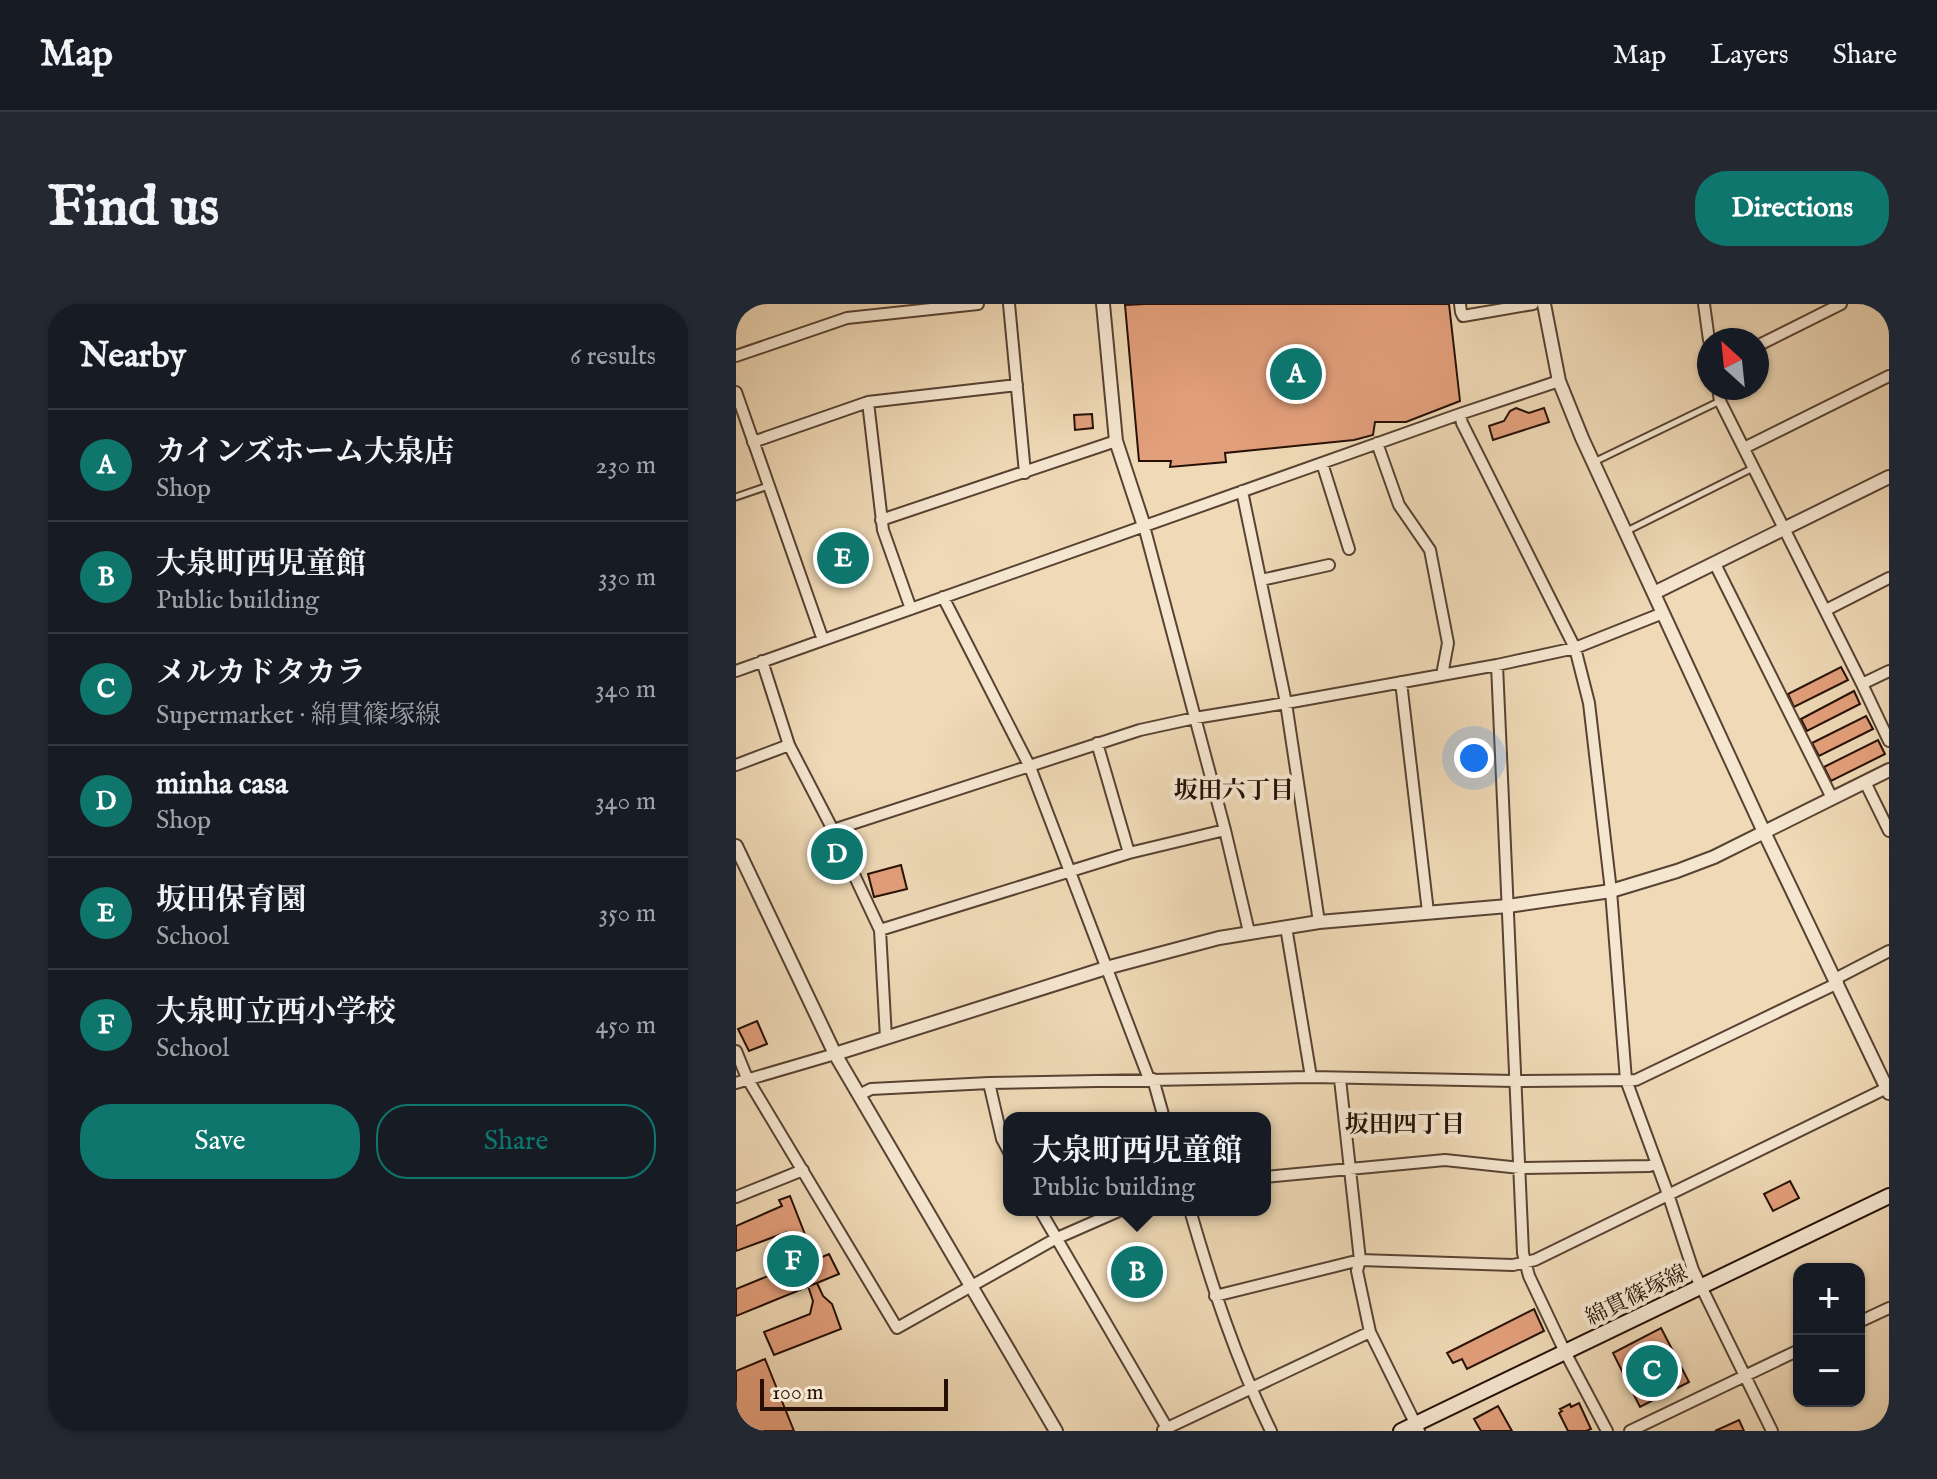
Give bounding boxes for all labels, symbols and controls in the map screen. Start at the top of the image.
text: Map [40,31,113,79]
text: Map [1613,38,1666,73]
text: Layers [1710,38,1789,73]
text: Share [1833,38,1897,73]
button: Directions [1695,171,1889,246]
text: Find us [48,173,219,244]
north arrow [1697,328,1769,400]
text: Nearby [80,335,186,378]
text: 6 results [570,340,656,373]
pin: A [1270,344,1322,404]
text: カインズホーム大泉店 [156,434,454,472]
text: A [97,449,115,482]
text: 230 m [596,449,656,482]
text: Shop [156,472,211,505]
pin: E [817,528,869,588]
text: 大泉町西児童館 [156,546,366,584]
text: B [97,561,115,594]
text: 330 m [598,561,656,594]
text: Public building [156,584,319,617]
text: メルカドタカラ [156,655,366,693]
text: C [97,673,115,706]
text: 340 m [595,673,656,706]
text: Supermarket · 綿貫篠塚線 [156,699,441,732]
your location [1454,738,1494,778]
text: minha casa [156,766,288,804]
district label: 坂田六丁目 [1174,776,1294,807]
text: D [96,785,116,818]
text: 340 m [595,785,656,818]
text: Shop [156,804,211,837]
pin: D [811,824,863,884]
text: 坂田保育園 [156,882,306,920]
text: E [97,897,115,930]
text: 350 m [598,897,656,930]
text: School [156,920,229,953]
text: 大泉町立西小学校 [156,994,396,1032]
text: F [98,1009,114,1042]
text: 450 m [596,1009,656,1042]
text: School [156,1032,229,1065]
button: Save [80,1104,360,1179]
button: Share [376,1104,656,1179]
district label: 坂田四丁目 [1345,1110,1465,1141]
popup [1003,1112,1271,1216]
text: 大泉町西児童館 [1032,1133,1242,1171]
text: Public building [1032,1171,1195,1204]
pin: F [767,1231,819,1291]
pin: B [1111,1242,1163,1302]
street label: 綿貫篠塚線 [1581,1259,1692,1332]
map controls [1793,1263,1865,1407]
button: + [1793,1263,1865,1335]
button: − [1793,1335,1865,1407]
pin: C [1626,1341,1678,1401]
scale bar [760,1375,948,1411]
text: 100 m [772,1379,824,1407]

